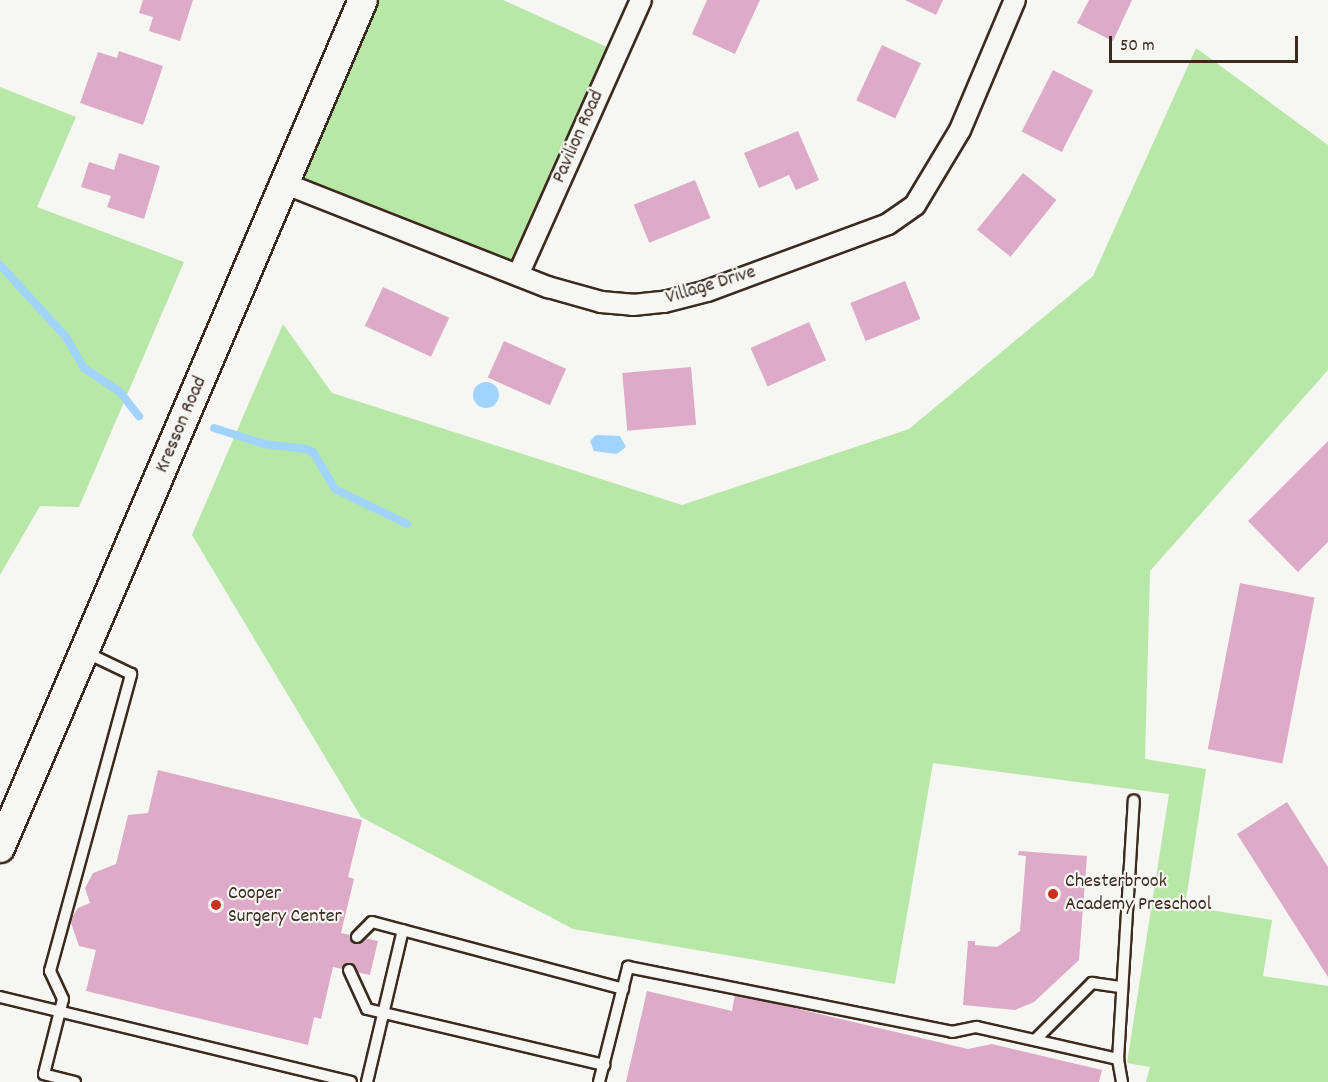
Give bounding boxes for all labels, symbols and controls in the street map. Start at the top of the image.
scale bar [1112,24,1301,62]
text: 50 m [1120,34,1155,59]
street label: Pavilion Road [548,87,610,187]
street label: Village Drive [663,261,759,311]
street label: Kresson Road [151,373,213,477]
place label: Chesterbrook Academy Preschool [1065,870,1211,917]
place label: Cooper Surgery Center [228,882,342,929]
marker: Chesterbrook Academy Preschool [1046,887,1060,901]
marker: Cooper Surgery Center [209,898,223,912]

